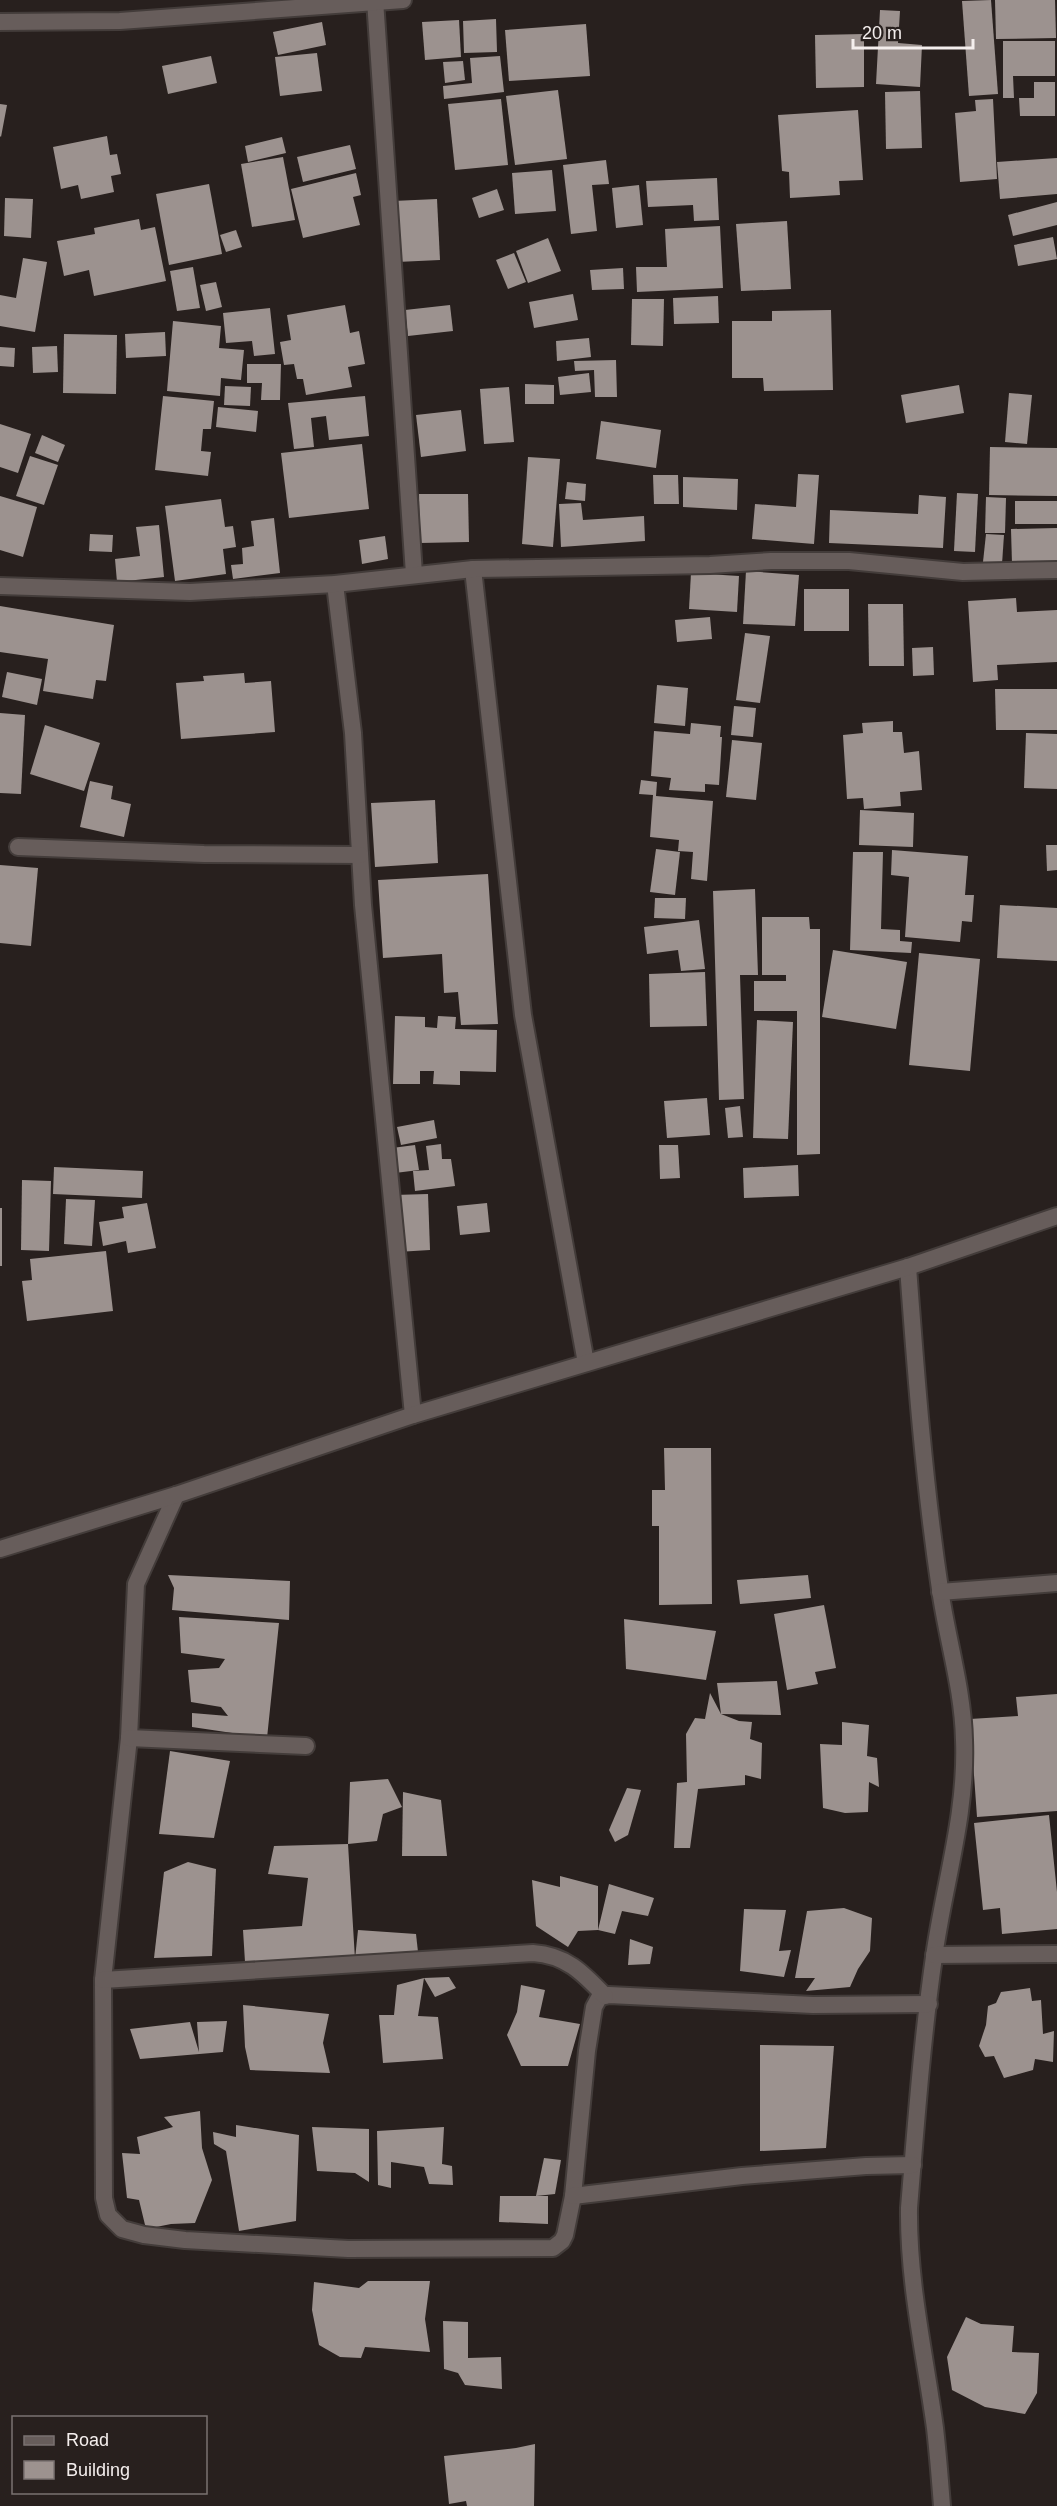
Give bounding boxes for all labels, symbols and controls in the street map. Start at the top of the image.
scale bar [853,12,973,50]
text: 20 m [862,23,902,43]
legend [12,2416,207,2494]
text: Road [66,2430,109,2450]
text: Building [66,2460,130,2480]

